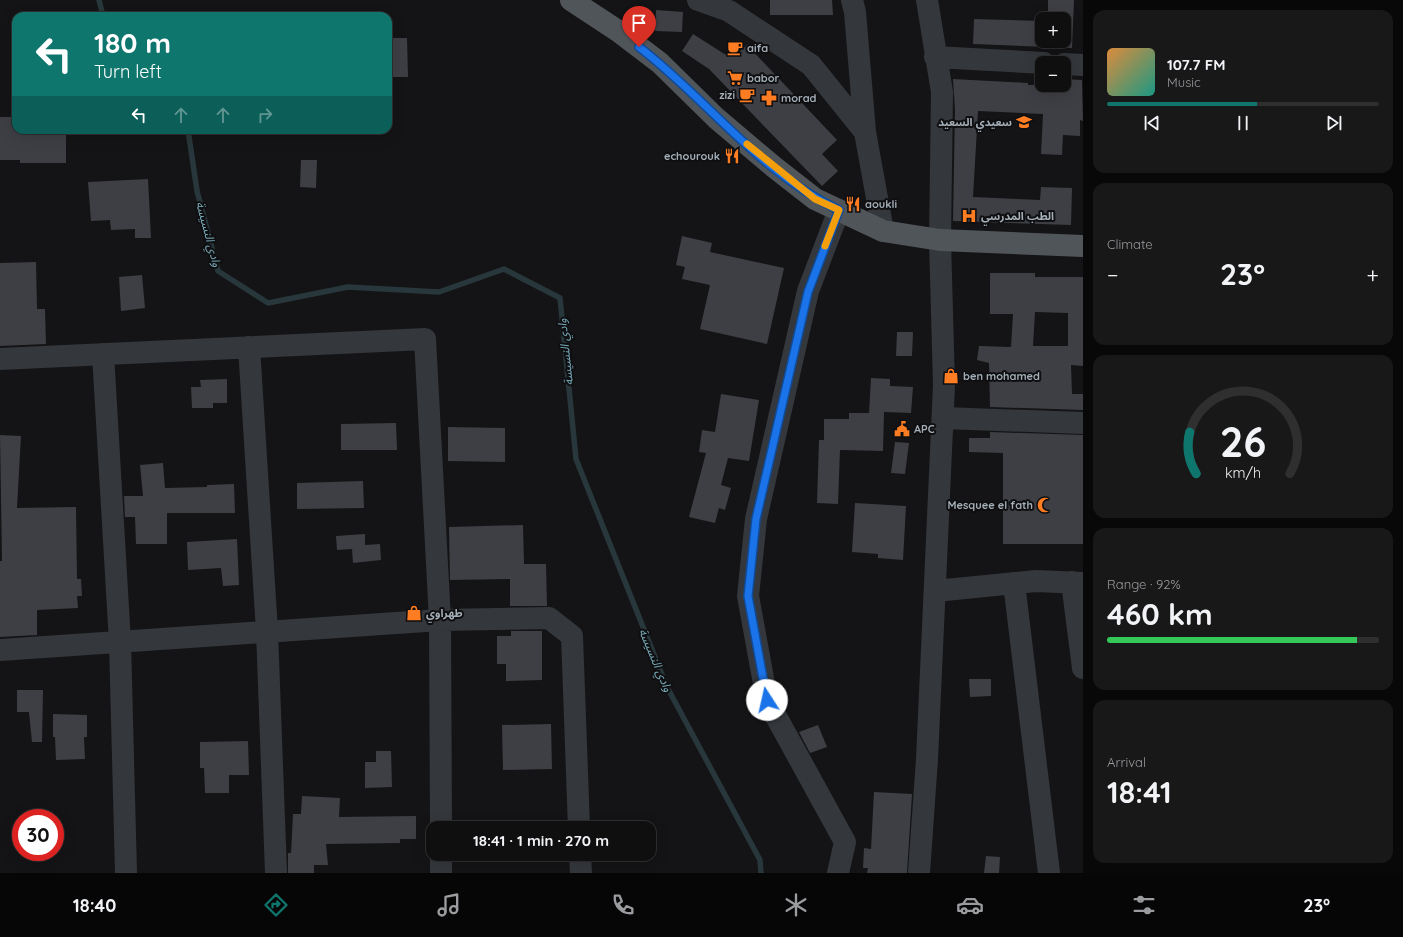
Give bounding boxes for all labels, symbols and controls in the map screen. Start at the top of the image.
pin [622,6,656,47]
icon: arrive [628,12,650,34]
map controls [1035,12,1071,92]
button: + [1035,12,1071,48]
text: 180 m [94,25,171,60]
icon: left [28,28,80,80]
cafe icon: aifa [726,39,744,57]
place label: aifa [747,41,768,55]
text: 107.7 FM [1167,55,1226,74]
button: − [1035,56,1071,92]
text: Turn left [94,60,162,83]
supermarket icon: babor [726,69,744,87]
place label: babor [747,71,780,85]
text: Music [1167,74,1201,90]
cafe icon: zizi [738,86,756,104]
place label: zizi [719,88,735,102]
pharmacy icon: morad [760,89,778,107]
place label: morad [781,91,817,105]
icon: left [128,104,150,126]
icon: ahead [170,104,192,126]
icon: ahead [212,104,234,126]
icon: right [254,104,276,126]
icon: previous [1141,112,1163,134]
icon: pause [1232,112,1254,134]
icon: next [1323,112,1345,134]
school or university icon: سعيدي السعيد [1015,113,1033,131]
place label: سعيدي السعيد [938,115,1012,132]
restaurant icon: echourouk [723,147,741,165]
place label: echourouk [664,149,720,163]
restaurant icon: aoukli [844,195,862,213]
place label: aoukli [865,197,897,211]
water label: وادي النسيسة [190,200,225,270]
hospital icon: الطب المدرسي [960,207,978,225]
place label: الطب المدرسي [981,209,1054,226]
text: Climate [1107,236,1153,252]
text: 23° [1220,255,1265,293]
text: − [1107,261,1118,289]
text: + [1367,261,1379,289]
water label: وادي النسيسة [554,317,579,386]
shop icon: ben mohamed [942,367,960,385]
place label: ben mohamed [963,369,1040,383]
text: 26 [1220,415,1266,467]
public building icon: APC [893,420,911,438]
place label: APC [914,422,935,436]
text: km/h [1225,464,1261,482]
mosque icon: Mesquee el fath [1036,496,1054,514]
place label: Mesquee el fath [948,498,1033,512]
text: Range · 92% [1107,576,1181,592]
text: 460 km [1107,595,1213,633]
shop icon: طهراوي [405,604,423,622]
place label: طهراوي [426,606,463,623]
water label: وادي النسيسة [633,626,676,696]
position arrow [746,679,788,721]
text: Arrival [1107,754,1146,770]
text: 18:41 [1107,773,1172,811]
speed limit sign: 30 [12,809,64,861]
text: 18:41 · 1 min · 270 m [473,831,609,850]
icon: directions [262,891,290,919]
icon: music [435,891,463,919]
icon: phone [609,891,637,919]
icon: climate [782,891,810,919]
icon: car [956,891,984,919]
icon: filters [1130,891,1158,919]
text: 18:40 [73,894,116,917]
text: 23° [1303,894,1330,917]

